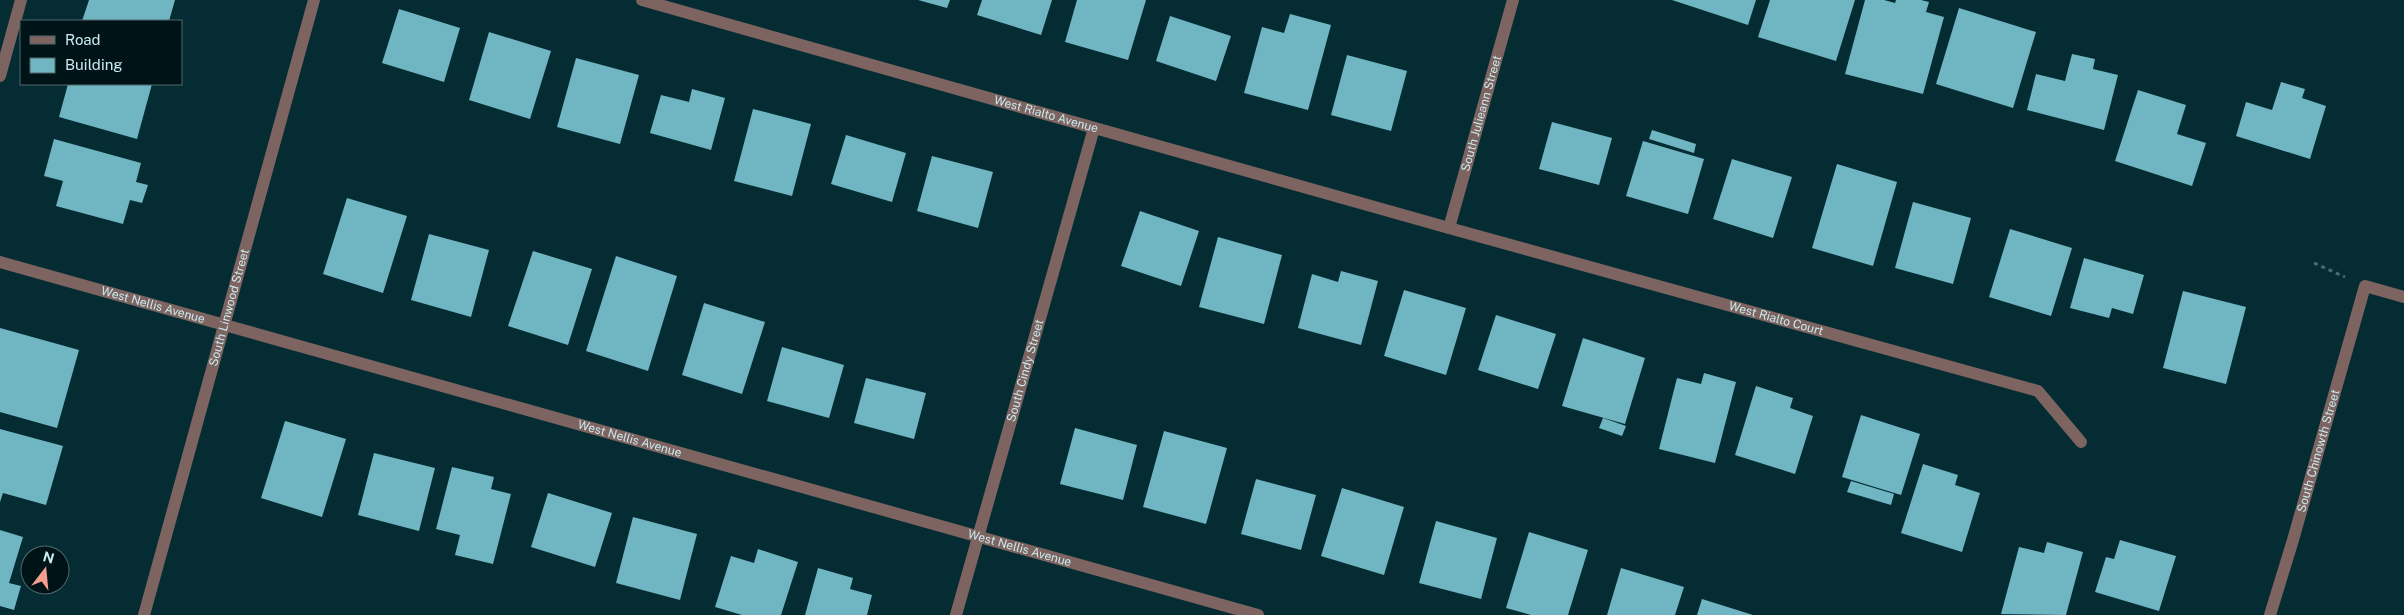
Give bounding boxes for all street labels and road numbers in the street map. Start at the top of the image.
street label: South Julieann Street [1458,54,1504,173]
street label: West Rialto Avenue [993,93,1100,136]
street label: South Linwood Street [206,247,252,368]
street label: West Nellis Avenue [100,284,207,326]
street label: West Rialto Court [1727,299,1825,338]
street label: South Cindy Street [1004,317,1047,424]
street label: South Chinowth Street [2294,388,2342,514]
street label: West Nellis Avenue [576,417,683,460]
street label: West Nellis Avenue [966,527,1073,569]

